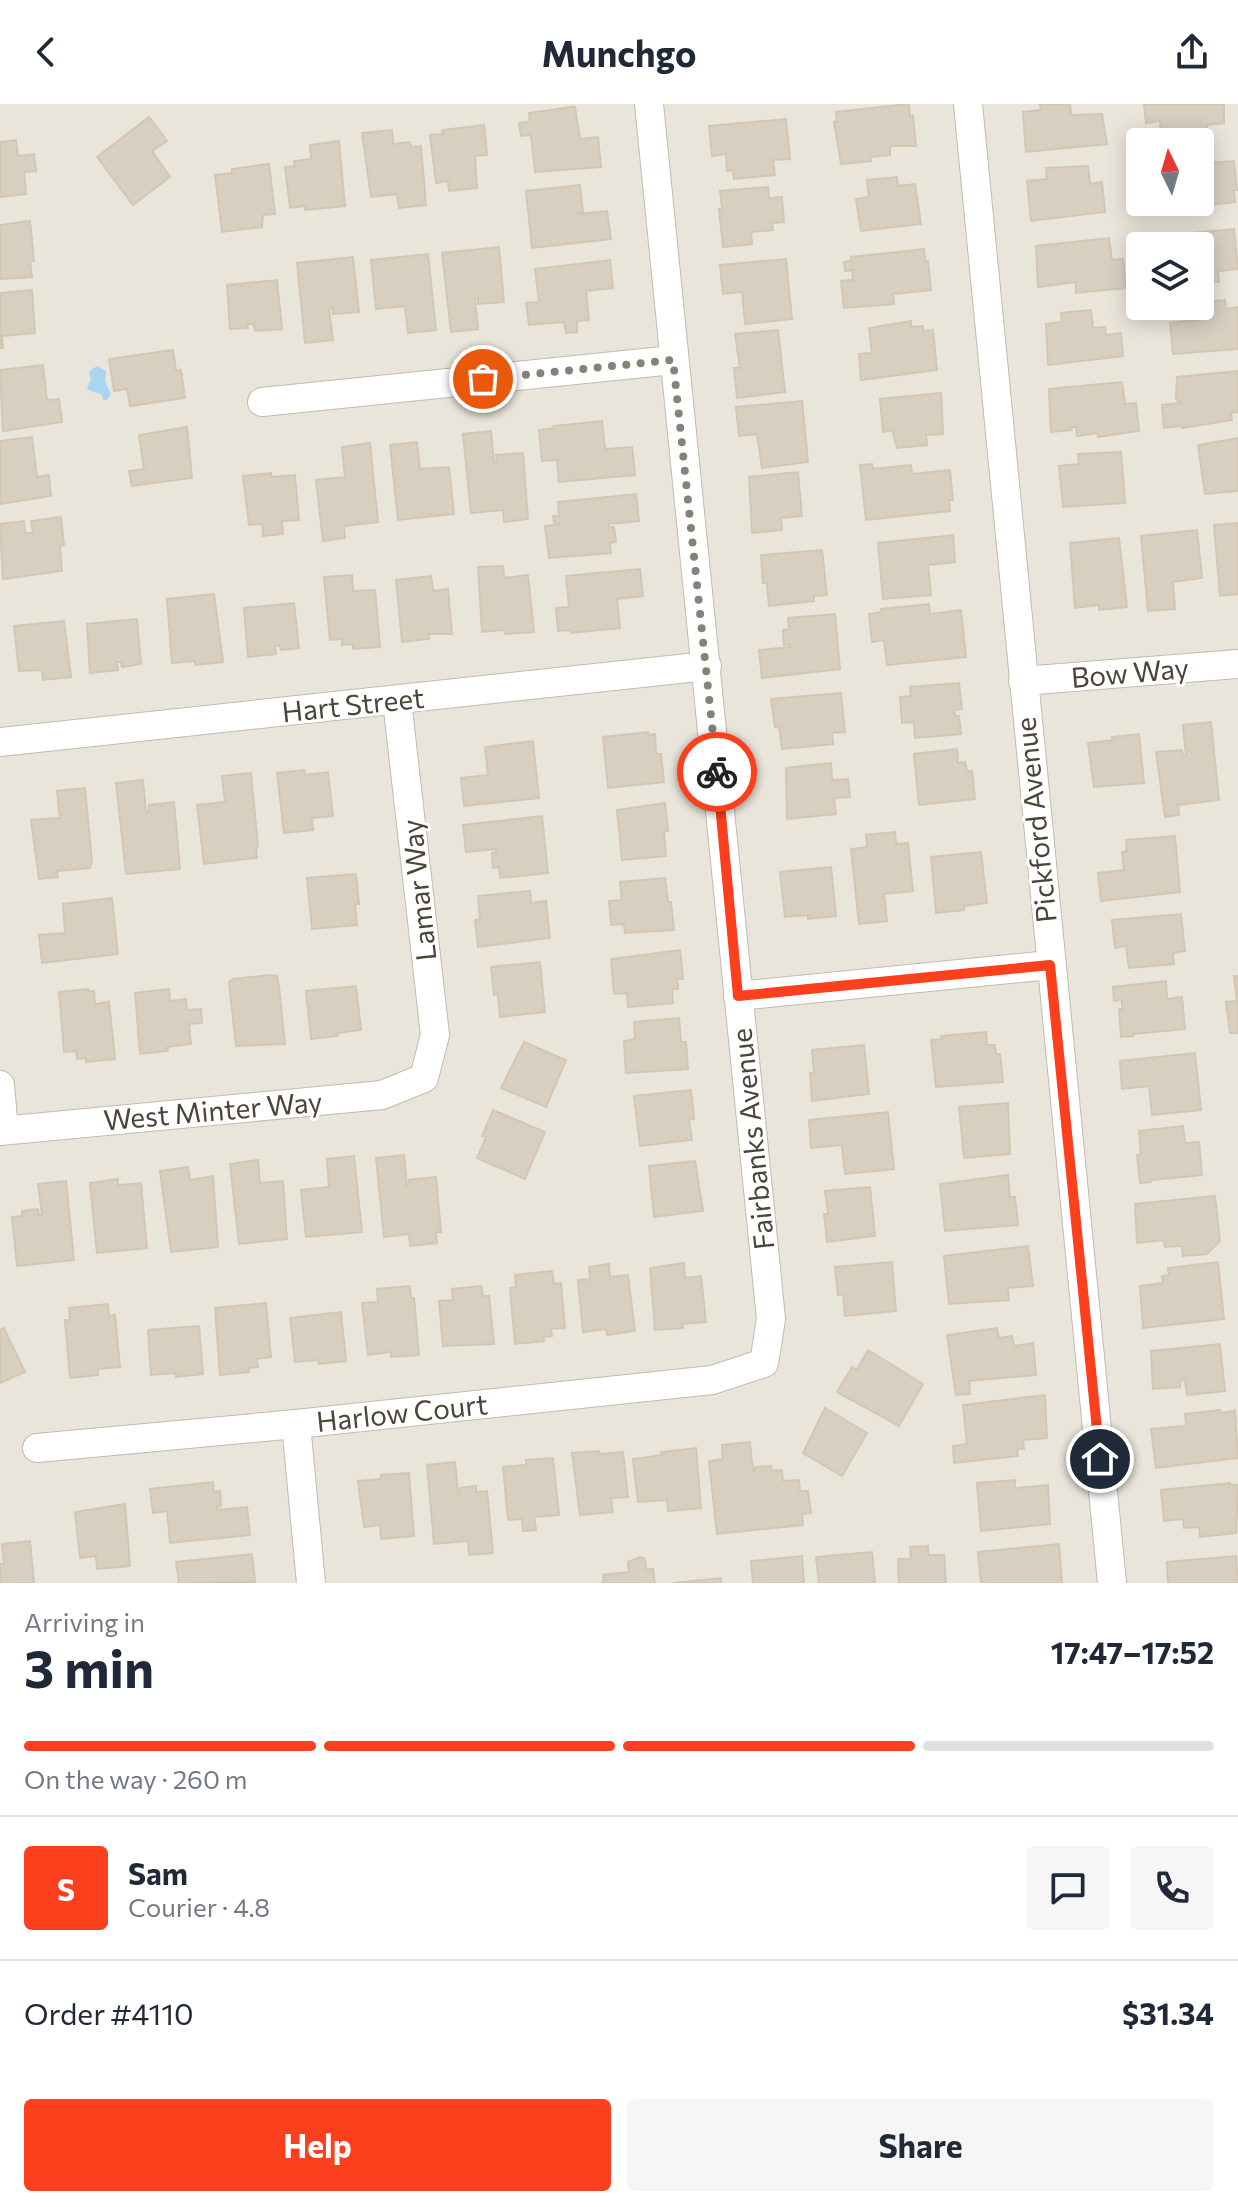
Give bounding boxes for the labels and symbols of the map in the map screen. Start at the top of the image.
north arrow [1126,128,1214,216]
pin [449,345,517,413]
street label: Bow Way [1070,650,1190,694]
street label: Hart Street [280,680,426,728]
street label: Pickford Avenue [1007,716,1063,925]
courier [677,732,757,812]
street label: Lamar Way [394,818,442,963]
street label: Fairbanks Avenue [723,1027,781,1251]
street label: West Minter Way [102,1084,324,1137]
street label: Harlow Court [315,1386,489,1438]
pin [1066,1425,1134,1493]

